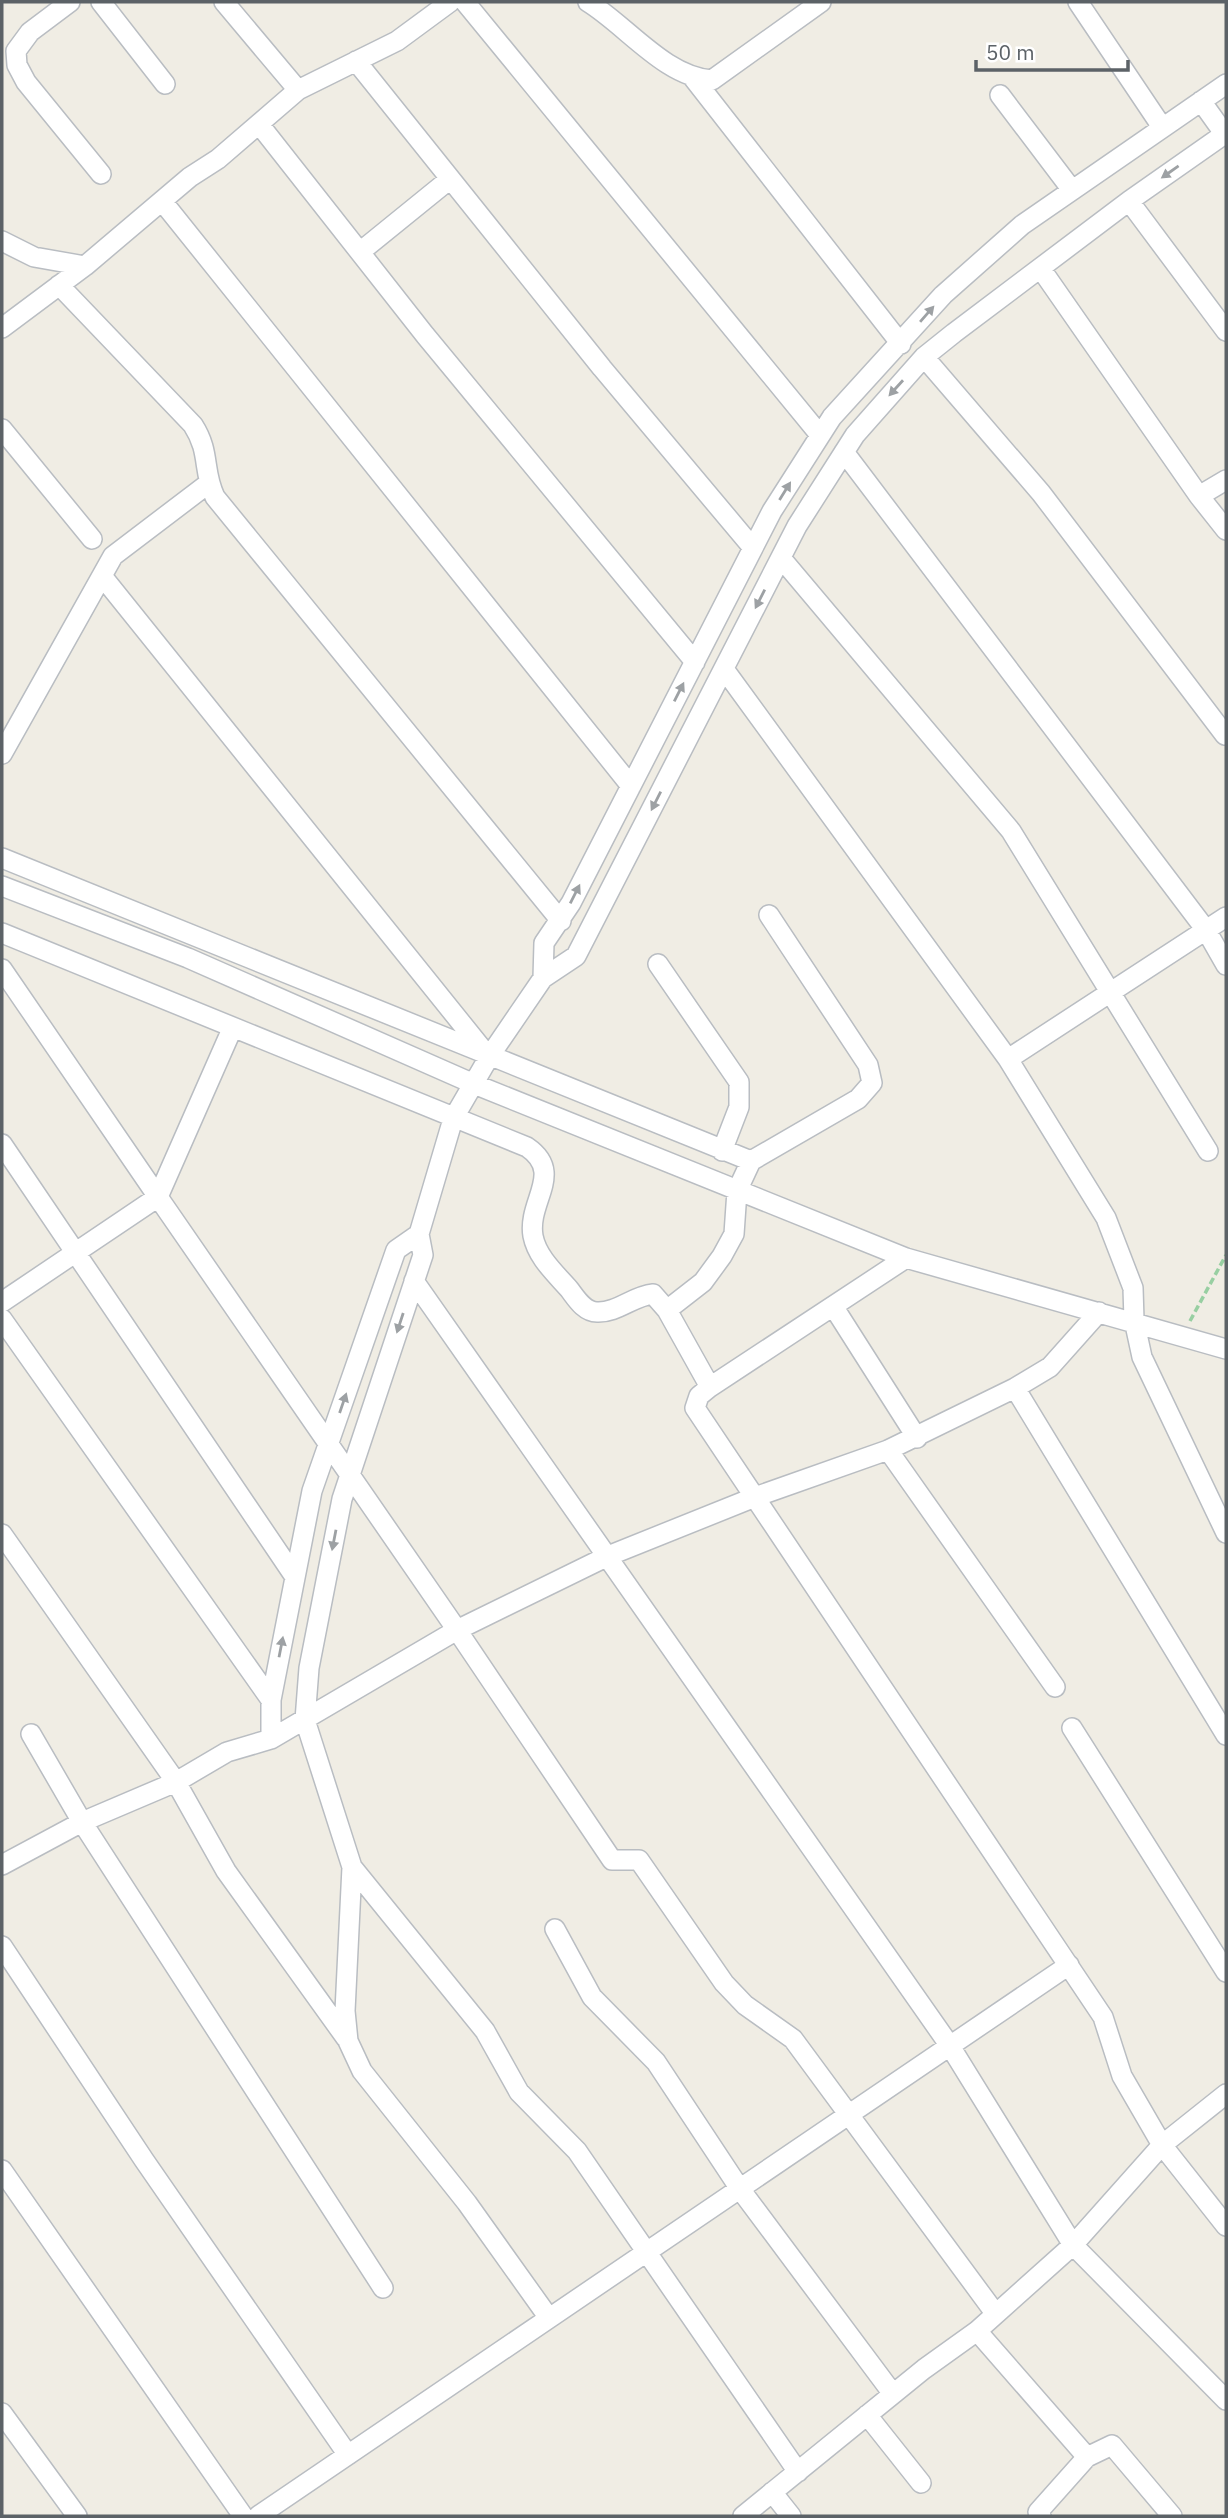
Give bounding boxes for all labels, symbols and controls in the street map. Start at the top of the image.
scale bar [976,28,1128,72]
text: 50 m [986,38,1035,66]
one-way arrow [1161,165,1179,179]
one-way arrow [919,305,934,322]
one-way arrow [889,380,905,397]
one-way arrow [779,481,792,500]
one-way arrow [754,589,765,609]
one-way arrow [674,682,685,702]
one-way arrow [650,791,661,811]
one-way arrow [570,884,581,904]
one-way arrow [394,1312,405,1333]
one-way arrow [338,1393,349,1414]
one-way arrow [328,1529,339,1551]
one-way arrow [276,1636,287,1658]

